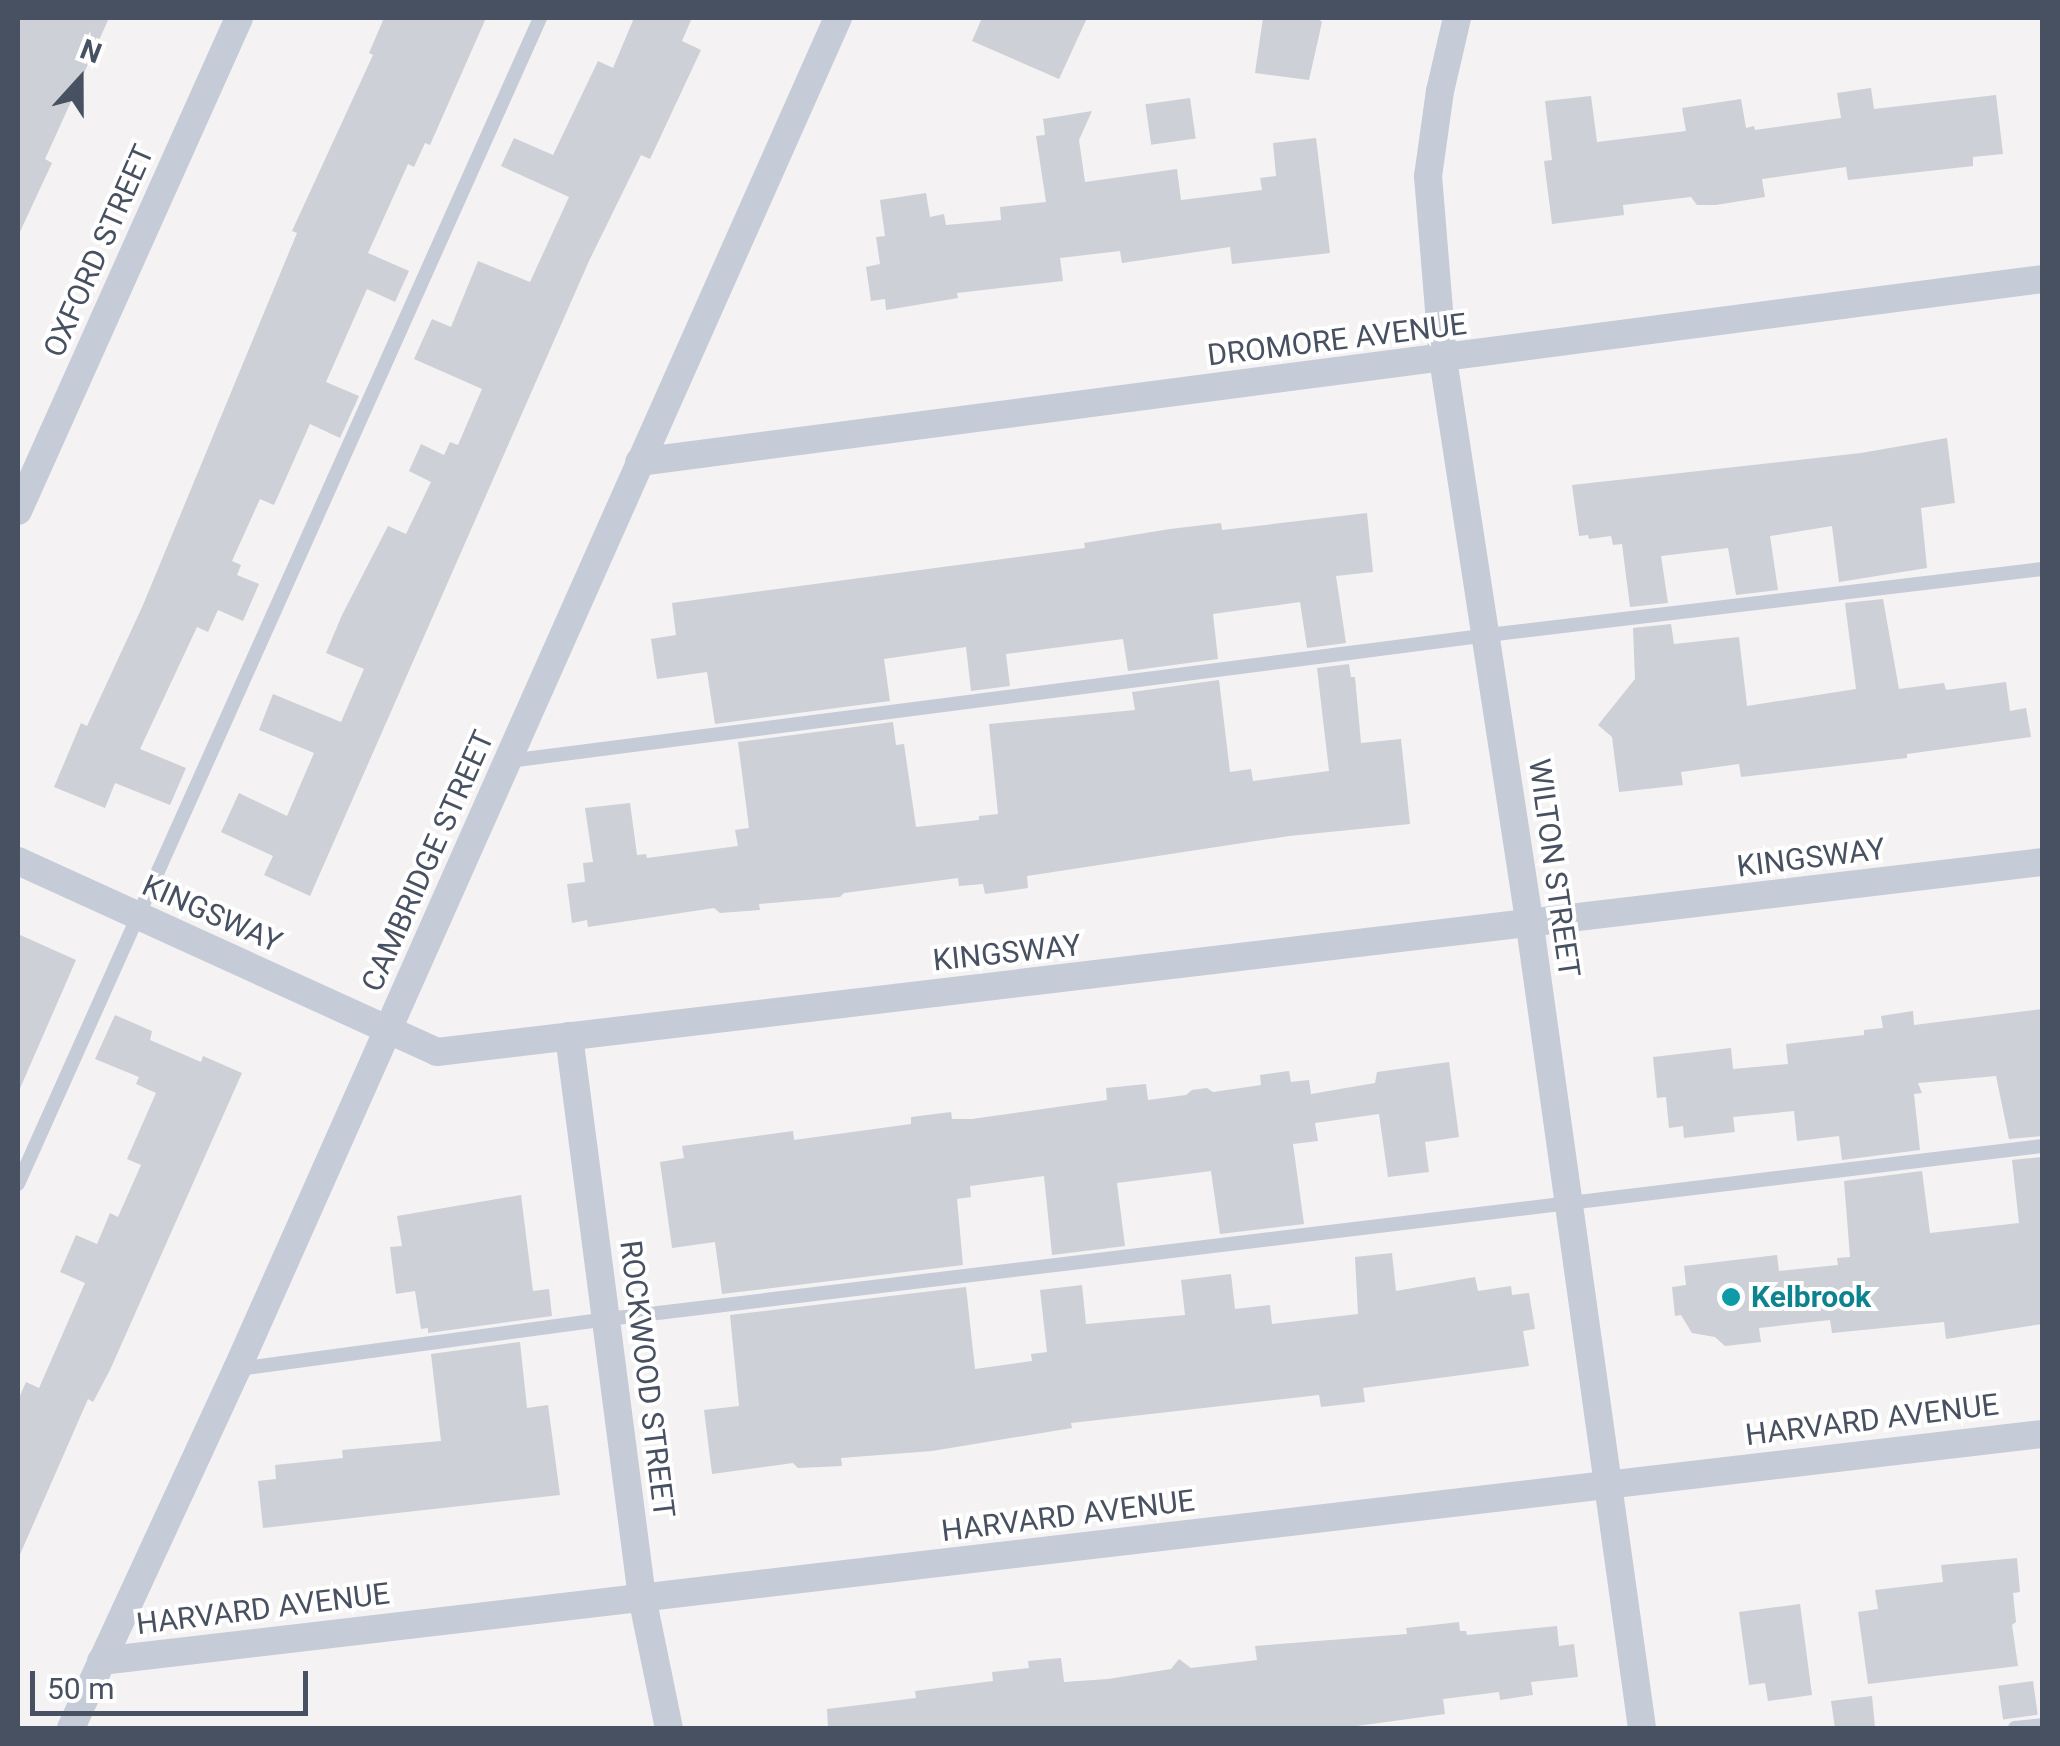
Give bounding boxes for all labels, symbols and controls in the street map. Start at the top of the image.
north arrow [30,30,130,130]
text: N [76,33,106,70]
street label: OXFORD STREET [36,139,162,363]
street label: DROMORE AVENUE [1205,306,1469,374]
street label: CAMBRIDGE STREET [354,725,502,997]
street label: WILTON STREET [1521,756,1587,980]
street label: KINGSWAY [1735,831,1887,885]
street label: KINGSWAY [137,867,287,961]
street label: KINGSWAY [931,927,1083,979]
street label: ROCKWOOD STREET [612,1238,682,1520]
place label: Kelbrook [1751,1279,1871,1315]
marker: Kelbrook [1720,1286,1742,1308]
street label: HARVARD AVENUE [1743,1387,2001,1453]
street label: HARVARD AVENUE [939,1483,1197,1549]
street label: HARVARD AVENUE [134,1576,392,1642]
scale bar [35,1651,312,1713]
text: 50 m [47,1671,114,1706]

